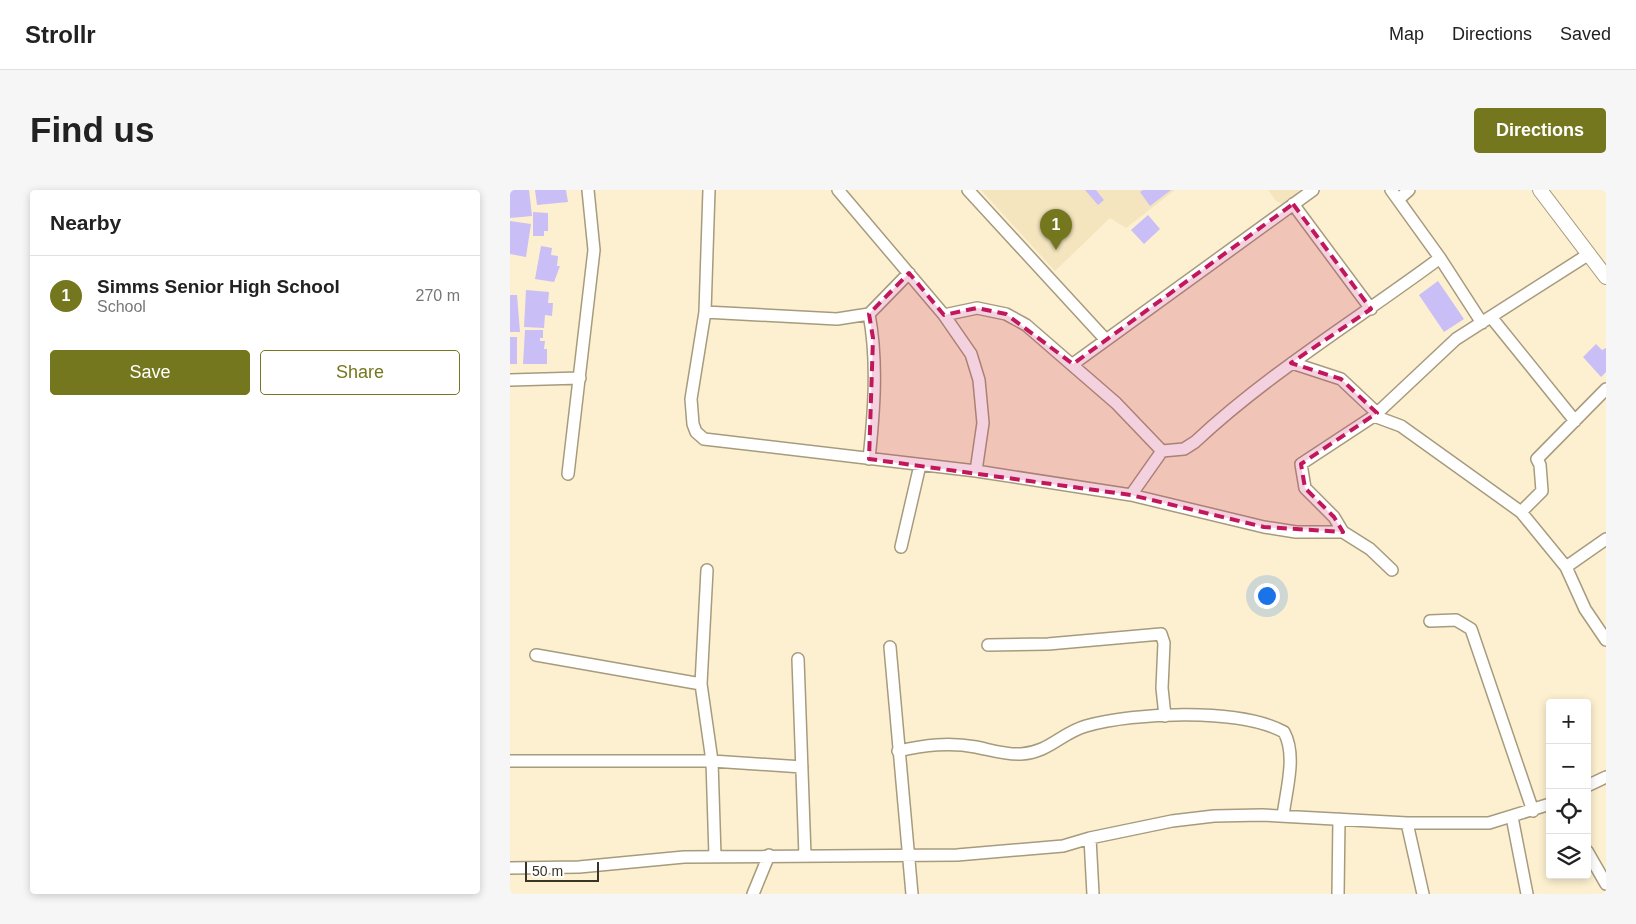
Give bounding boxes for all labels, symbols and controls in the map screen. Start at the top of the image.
text: Strollr [25,21,96,48]
text: Map [1389,24,1424,44]
text: Directions [1452,24,1532,44]
text: Saved [1560,24,1611,44]
button: Directions [1474,108,1606,153]
text: Find us [30,110,154,149]
pin: 1 [1040,209,1072,250]
text: Nearby [50,211,121,234]
text: Simms Senior High School [97,276,340,297]
text: 1 [62,287,70,304]
text: 270 m [416,287,460,304]
text: School [97,298,146,315]
button: Save [50,350,250,395]
button: Share [260,350,460,395]
your location [1254,583,1280,609]
map controls [1546,699,1591,879]
button: + [1546,699,1591,744]
button: − [1546,744,1591,789]
button: locate [1546,789,1591,834]
button: layers [1546,834,1591,879]
scale bar [525,859,599,882]
text: 50 m [532,863,563,879]

